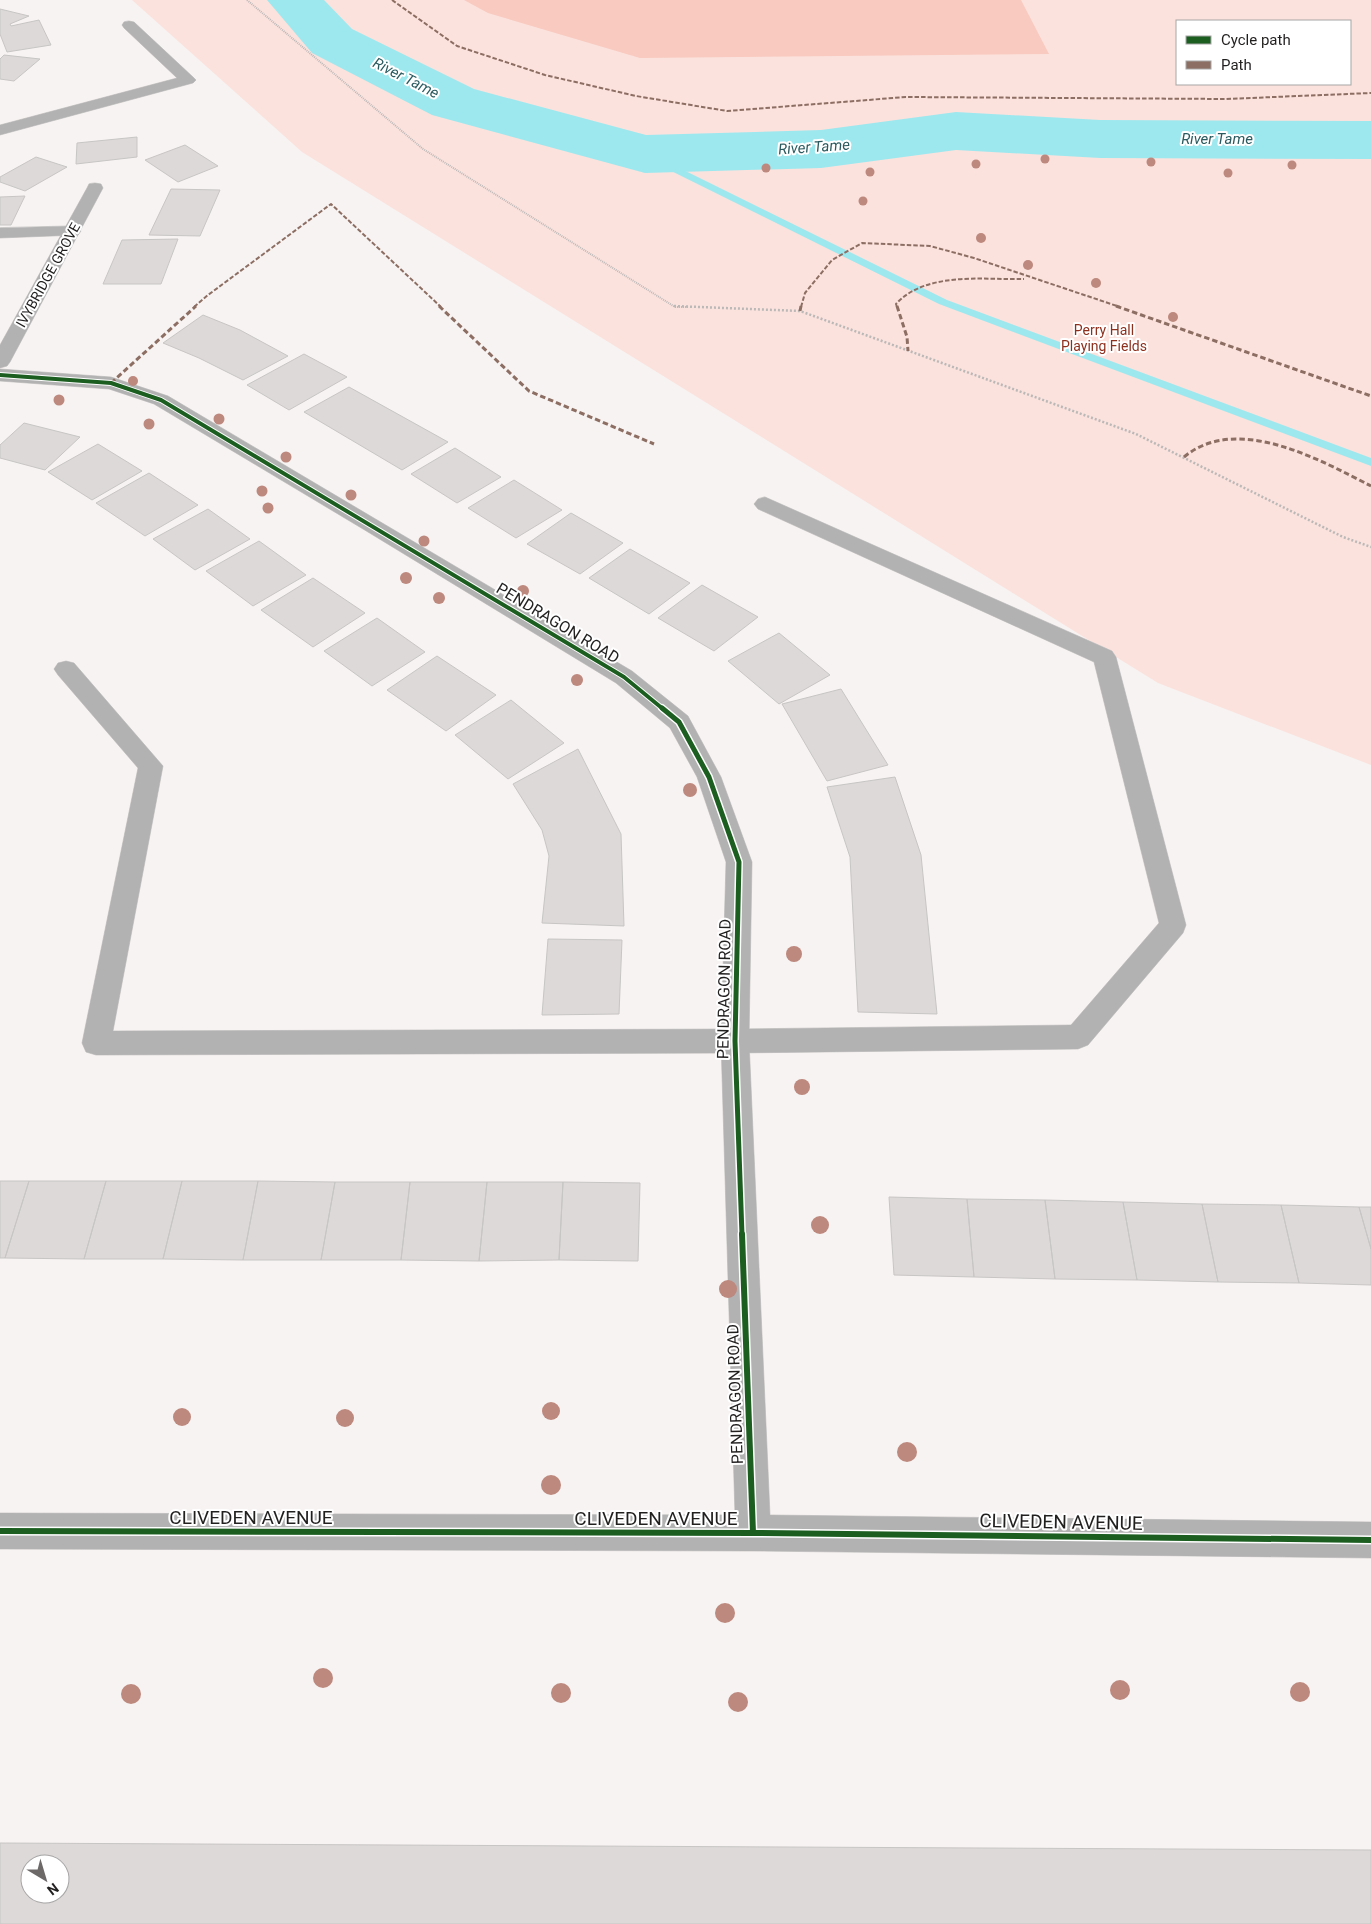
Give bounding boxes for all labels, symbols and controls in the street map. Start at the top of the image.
legend [1176,20,1351,85]
text: Cycle path [1221,31,1291,49]
water label: River Tame [370,54,442,102]
text: Path [1221,56,1252,74]
water label: River Tame [1181,130,1253,148]
water label: River Tame [778,136,851,158]
street label: IVYBRIDGE GROVE [13,220,83,330]
park label: Perry Hall Playing Fields [1061,322,1147,354]
street label: PENDRAGON ROAD [493,579,623,667]
street label: PENDRAGON ROAD [713,919,735,1059]
street label: PENDRAGON ROAD [723,1324,747,1464]
street label: CLIVEDEN AVENUE [169,1506,333,1529]
street label: CLIVEDEN AVENUE [574,1507,738,1530]
street label: CLIVEDEN AVENUE [979,1509,1143,1535]
north arrow [20,1854,70,1904]
text: N [44,1880,62,1899]

